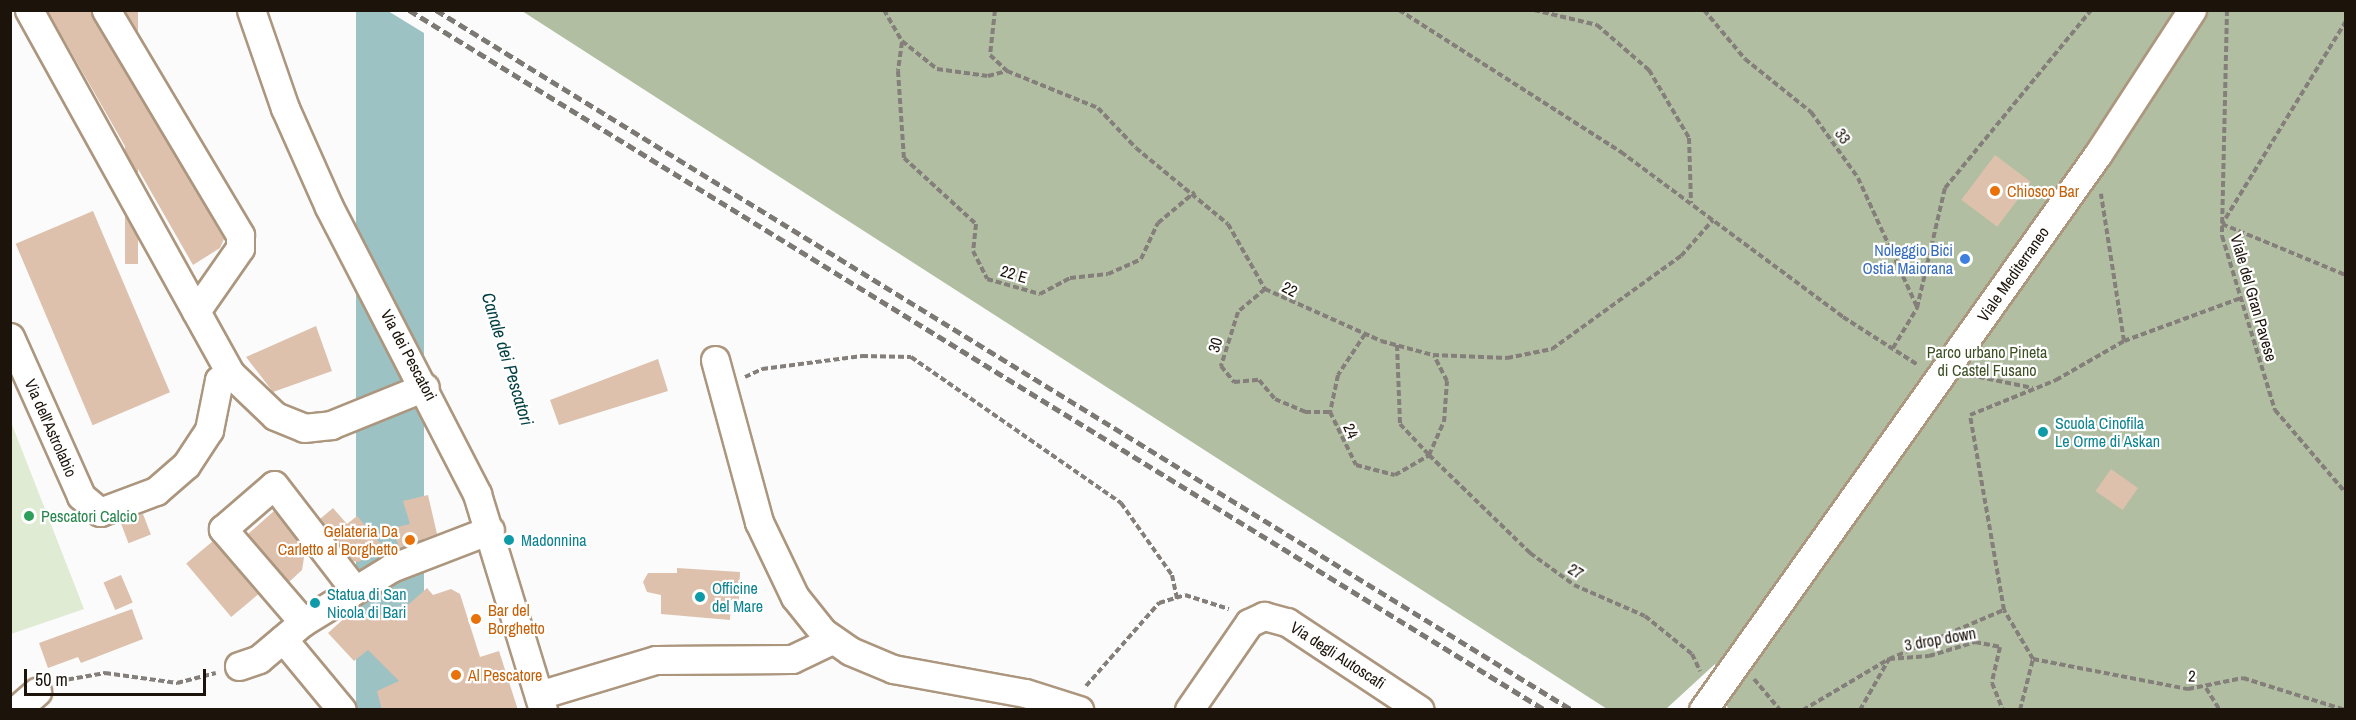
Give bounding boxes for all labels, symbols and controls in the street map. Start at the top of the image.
street label: 33 [1831,125,1855,147]
place label: Chiosco Bar [2007,181,2079,201]
marker: Chiosco Bar [1988,184,2002,198]
street label: Viale Mediterraneo [1973,223,2053,325]
street label: Viale del Gran Pavese [2227,232,2281,364]
place label: Noleggio Bici Ostia Maiorana [1863,240,1953,278]
marker: Noleggio Bici Ostia Maiorana [1958,252,1972,266]
street label: 22 E [998,261,1030,287]
street label: 22 [1279,277,1301,301]
water label: Canale dei Pescatori [477,290,537,428]
street label: Via dei Pescatori [377,306,441,404]
street label: 30 [1204,335,1226,355]
park label: Parco urbano Pineta di Castel Fusano [1927,342,2047,380]
street label: Via dell'Astrolabio [21,376,81,480]
place label: Scuola Cinofila Le Orme di Askan [2055,413,2161,451]
street label: 24 [1339,421,1363,441]
marker: Scuola Cinofila Le Orme di Askan [2036,425,2050,439]
place label: Pescatori Calcio [41,506,137,526]
marker: Pescatori Calcio [22,509,36,523]
place label: Gelateria Da Carletto al Borghetto [278,521,398,559]
place label: Madonnina [521,530,587,550]
marker: Gelateria Da Carletto al Borghetto [403,533,417,547]
marker: Madonnina [502,533,516,547]
street label: 27 [1565,559,1587,583]
place label: Officine del Mare [712,578,763,616]
place label: Statua di San Nicola di Bari [327,584,407,622]
marker: Officine del Mare [693,590,707,604]
marker: Statua di San Nicola di Bari [308,596,322,610]
place label: Bar del Borghetto [488,600,545,638]
marker: Bar del Borghetto [469,612,483,626]
street label: Via degli Autoscafi [1287,617,1389,693]
street label: 3 drop down [1903,623,1977,655]
scale bar [27,657,208,695]
place label: Al Pescatore [468,665,542,685]
street label: 2 [2188,666,2196,686]
text: 50 m [35,667,68,692]
marker: Al Pescatore [449,668,463,682]

